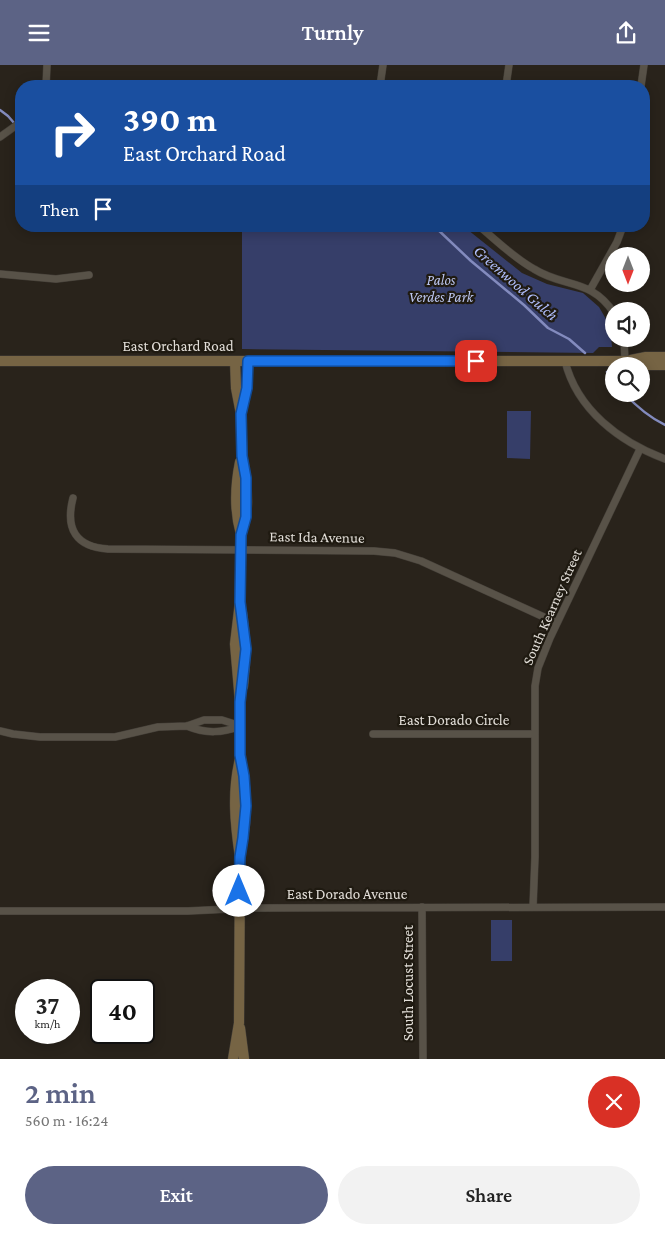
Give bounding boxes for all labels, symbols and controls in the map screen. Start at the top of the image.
icon: menu [25,19,53,47]
icon: share [612,19,640,47]
text: Turnly [301,20,364,45]
icon: right [40,100,105,165]
text: 390 m [123,100,217,139]
text: East Orchard Road [123,141,286,166]
icon: arrive [89,195,117,223]
text: Then [40,199,79,220]
water label: Greenwood Gulch [471,242,562,324]
north arrow [605,247,650,293]
map controls [605,247,650,402]
park label: Palos Verdes Park [409,272,475,305]
button: sound [605,302,650,347]
street label: East Orchard Road [122,338,234,354]
pin [455,340,497,382]
icon: arrive [462,347,490,375]
button: search [605,357,650,402]
street label: East Ida Avenue [269,528,365,546]
street label: South Kearney Street [519,546,586,668]
street label: East Dorado Circle [399,712,510,728]
position arrow [212,864,264,916]
street label: East Dorado Avenue [287,886,408,902]
street label: South Locust Street [400,924,416,1041]
speed limit sign: 40 [90,979,155,1044]
text: 37 [36,992,59,1019]
text: km/h [35,1017,60,1031]
text: 2 min [25,1076,96,1109]
button: close [588,1076,640,1128]
text: 560 m · 16:24 [25,1112,108,1129]
button: Exit [25,1166,328,1224]
button: Share [338,1166,640,1224]

